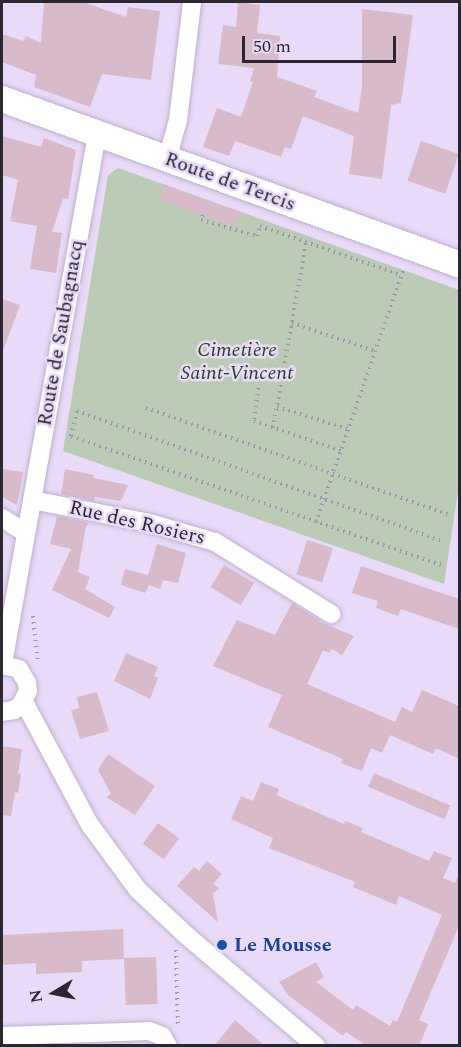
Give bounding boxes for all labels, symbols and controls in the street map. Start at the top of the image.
scale bar [245,24,400,62]
text: 50 m [253,33,291,60]
street label: Route de Tercis [161,147,299,217]
street label: Route de Saubagnacq [33,238,89,428]
park label: Cimetière Saint-Vincent [181,338,293,385]
street label: Rue des Rosiers [67,496,207,550]
place label: Le Mousse [234,933,332,957]
marker: Le Mousse [215,938,229,952]
north arrow [24,963,84,1023]
text: N [23,988,49,1005]

